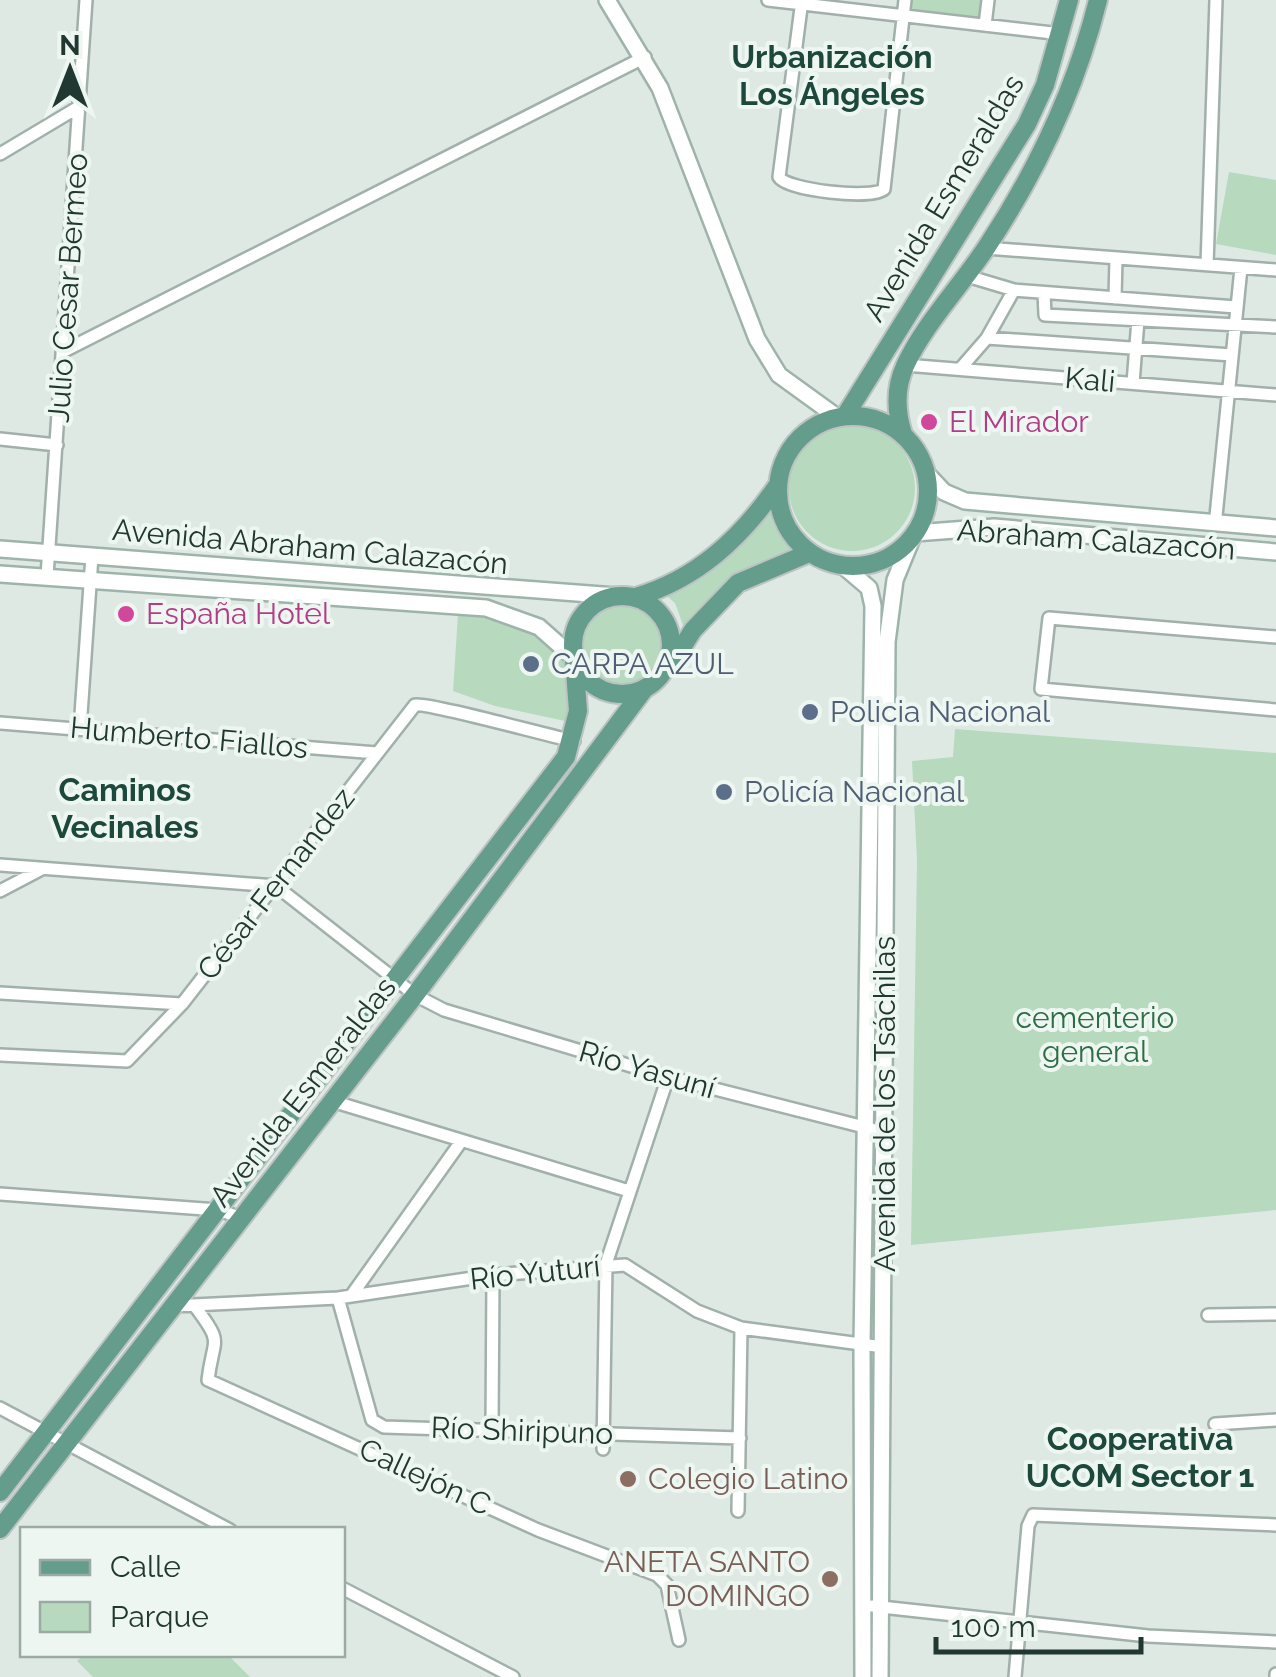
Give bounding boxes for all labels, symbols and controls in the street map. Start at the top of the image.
north arrow [20,20,120,120]
text: N [59,29,81,62]
district label: Urbanización Los Ángeles [731,38,933,112]
street label: Avenida Esmeraldas [856,68,1031,327]
street label: Julio Cesar Bermeo [41,152,94,424]
street label: Kali [1063,360,1117,399]
place label: El Mirador [949,404,1089,439]
marker: El Mirador [918,411,940,433]
street label: Avenida Abraham Calazacón [111,512,509,581]
street label: Abraham Calazacón [956,512,1236,567]
place label: España Hotel [146,596,331,631]
marker: España Hotel [115,603,137,625]
place label: CARPA AZUL [551,646,734,681]
marker: CARPA AZUL [520,653,542,675]
place label: Policia Nacional [830,694,1051,729]
marker: Policia Nacional [799,701,821,723]
street label: Humberto Fiallos [69,710,309,765]
district label: Caminos Vecinales [51,771,199,845]
place label: Policía Nacional [744,774,965,809]
street label: César Fernandez [190,781,361,986]
marker: Policía Nacional [713,781,735,803]
street label: Avenida de los Tsáchilas [867,936,902,1272]
street label: Avenida Esmeraldas [202,970,403,1213]
park label: cementerio general [1016,1000,1174,1069]
street label: Río Yasuní [575,1033,720,1106]
street label: Río Yuturí [468,1248,602,1297]
street label: Río Shiripuno [430,1410,614,1451]
district label: Cooperativa UCOM Sector 1 [1026,1420,1255,1494]
street label: Callejón C [354,1431,497,1522]
place label: Colegio Latino [648,1461,848,1496]
marker: Colegio Latino [617,1468,639,1490]
legend [20,1527,345,1657]
place label: ANETA SANTO DOMINGO [604,1544,810,1613]
text: Calle [110,1549,181,1584]
marker: ANETA SANTO DOMINGO [819,1568,841,1590]
scale bar [936,1592,1141,1654]
text: Parque [110,1599,209,1634]
text: 100 m [951,1609,1036,1644]

